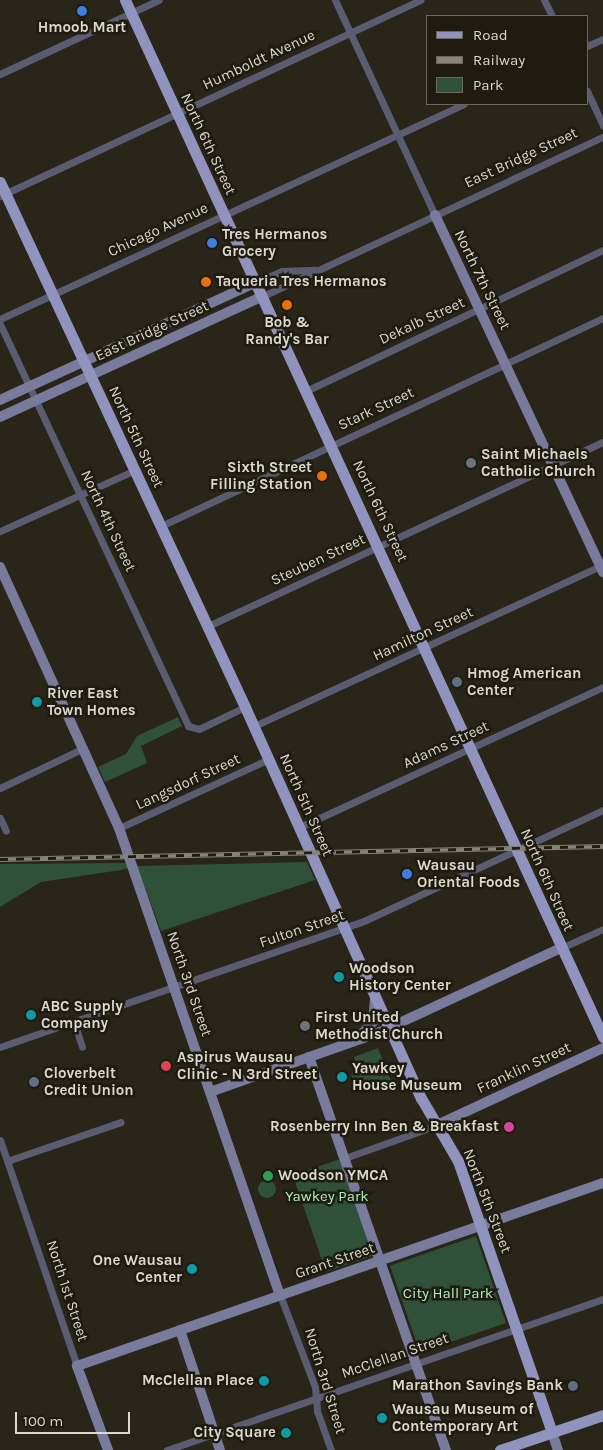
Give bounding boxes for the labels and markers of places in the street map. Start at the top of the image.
marker: Hmoob Mart [76,5,88,17]
place label: Hmoob Mart [38,19,126,37]
place label: Tres Hermanos Grocery [222,225,327,260]
marker: Tres Hermanos Grocery [206,237,218,249]
place label: Taqueria Tres Hermanos [216,273,387,291]
marker: Taqueria Tres Hermanos [200,276,212,288]
marker: Bob & Randy's Bar [281,299,293,311]
place label: Bob & Randy's Bar [245,313,329,348]
place label: Saint Michaels Catholic Church [481,445,596,480]
marker: Saint Michaels Catholic Church [465,457,477,469]
place label: Sixth Street Filling Station [210,458,312,493]
marker: Sixth Street Filling Station [316,470,328,482]
place label: Hmog American Center [467,664,581,699]
marker: Hmog American Center [451,676,463,688]
place label: River East Town Homes [47,684,136,719]
marker: River East Town Homes [31,696,43,708]
place label: Wausau Oriental Foods [417,856,520,891]
marker: Wausau Oriental Foods [401,868,413,880]
place label: Woodson History Center [349,959,451,994]
marker: Woodson History Center [333,971,345,983]
place label: ABC Supply Company [41,997,123,1032]
place label: First United Methodist Church [315,1008,443,1043]
marker: ABC Supply Company [25,1009,37,1021]
marker: First United Methodist Church [299,1020,311,1032]
place label: Aspirus Wausau Clinic - N 3rd Street [177,1048,317,1083]
marker: Aspirus Wausau Clinic - N 3rd Street [159,1059,173,1073]
place label: Yawkey House Museum [352,1059,462,1094]
place label: Cloverbelt Credit Union [44,1064,134,1099]
marker: Yawkey House Museum [336,1071,348,1083]
marker: Cloverbelt Credit Union [28,1076,40,1088]
place label: Rosenberry Inn Ben & Breakfast [270,1118,499,1136]
marker: Rosenberry Inn Ben & Breakfast [503,1121,515,1133]
place label: Woodson YMCA [278,1167,388,1185]
marker: Woodson YMCA [262,1170,274,1182]
place label: One Wausau Center [93,1251,182,1286]
marker: One Wausau Center [186,1263,198,1275]
place label: McClellan Place [142,1372,254,1390]
marker: McClellan Place [258,1375,270,1387]
place label: Marathon Savings Bank [392,1377,563,1395]
marker: Marathon Savings Bank [567,1380,579,1392]
place label: Wausau Museum of Contemporary Art [392,1400,533,1435]
marker: Wausau Museum of Contemporary Art [376,1412,388,1424]
place label: City Square [194,1424,276,1442]
marker: City Square [280,1427,292,1439]

